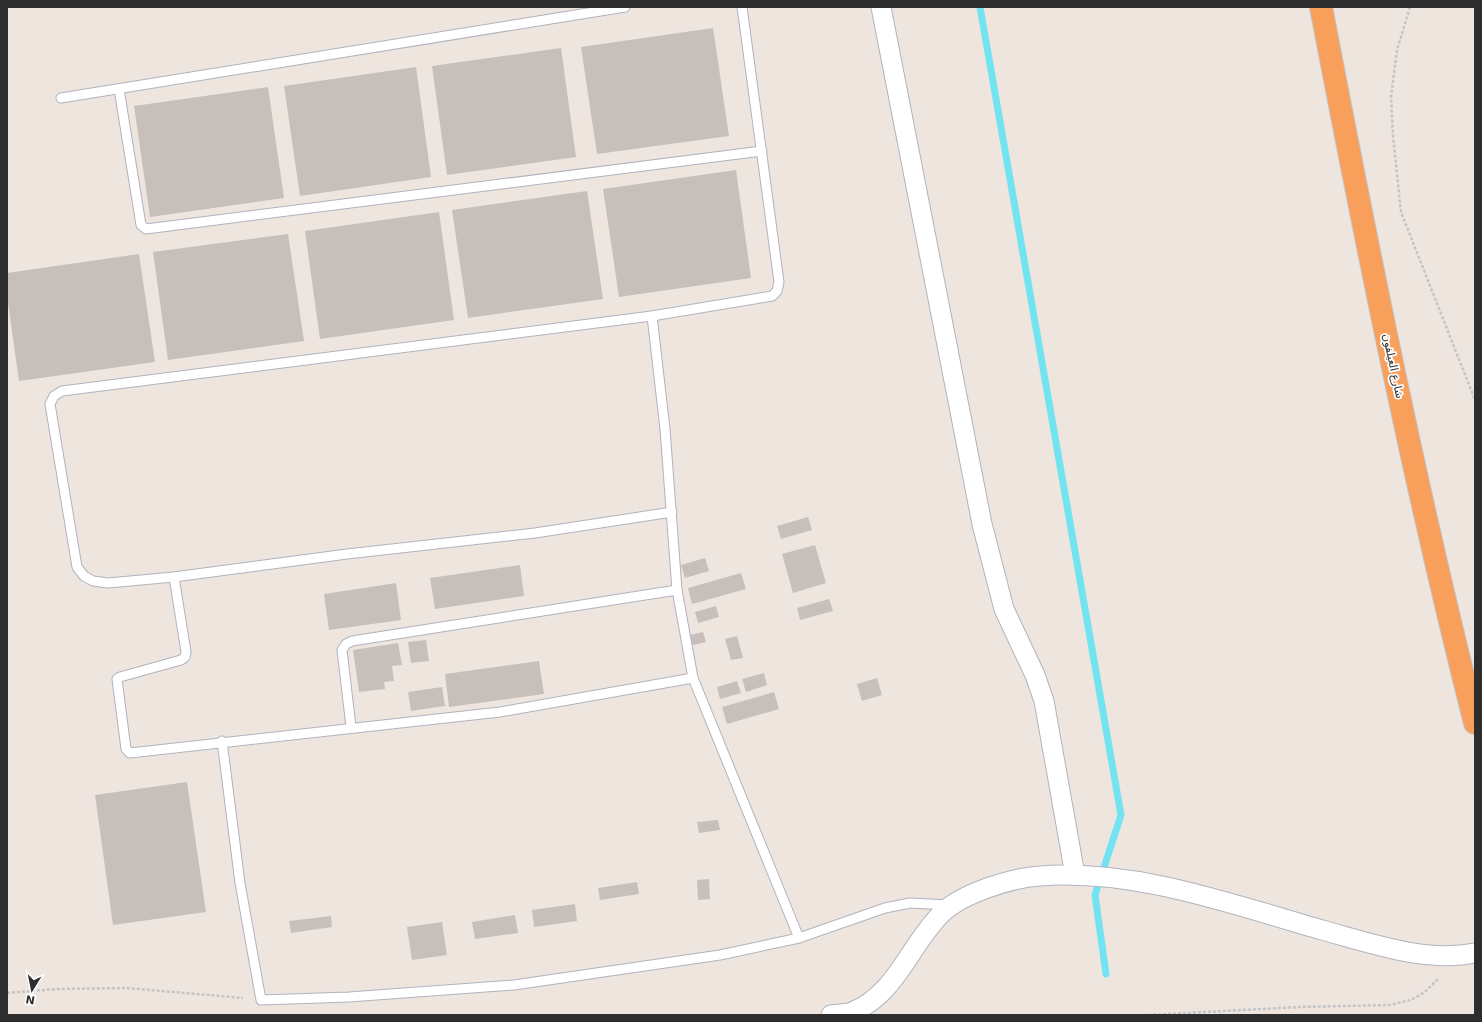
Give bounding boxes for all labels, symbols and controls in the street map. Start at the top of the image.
street label: شارع العيلفون [1380,332,1406,400]
north arrow [12,970,52,1010]
text: N [25,992,36,1007]

